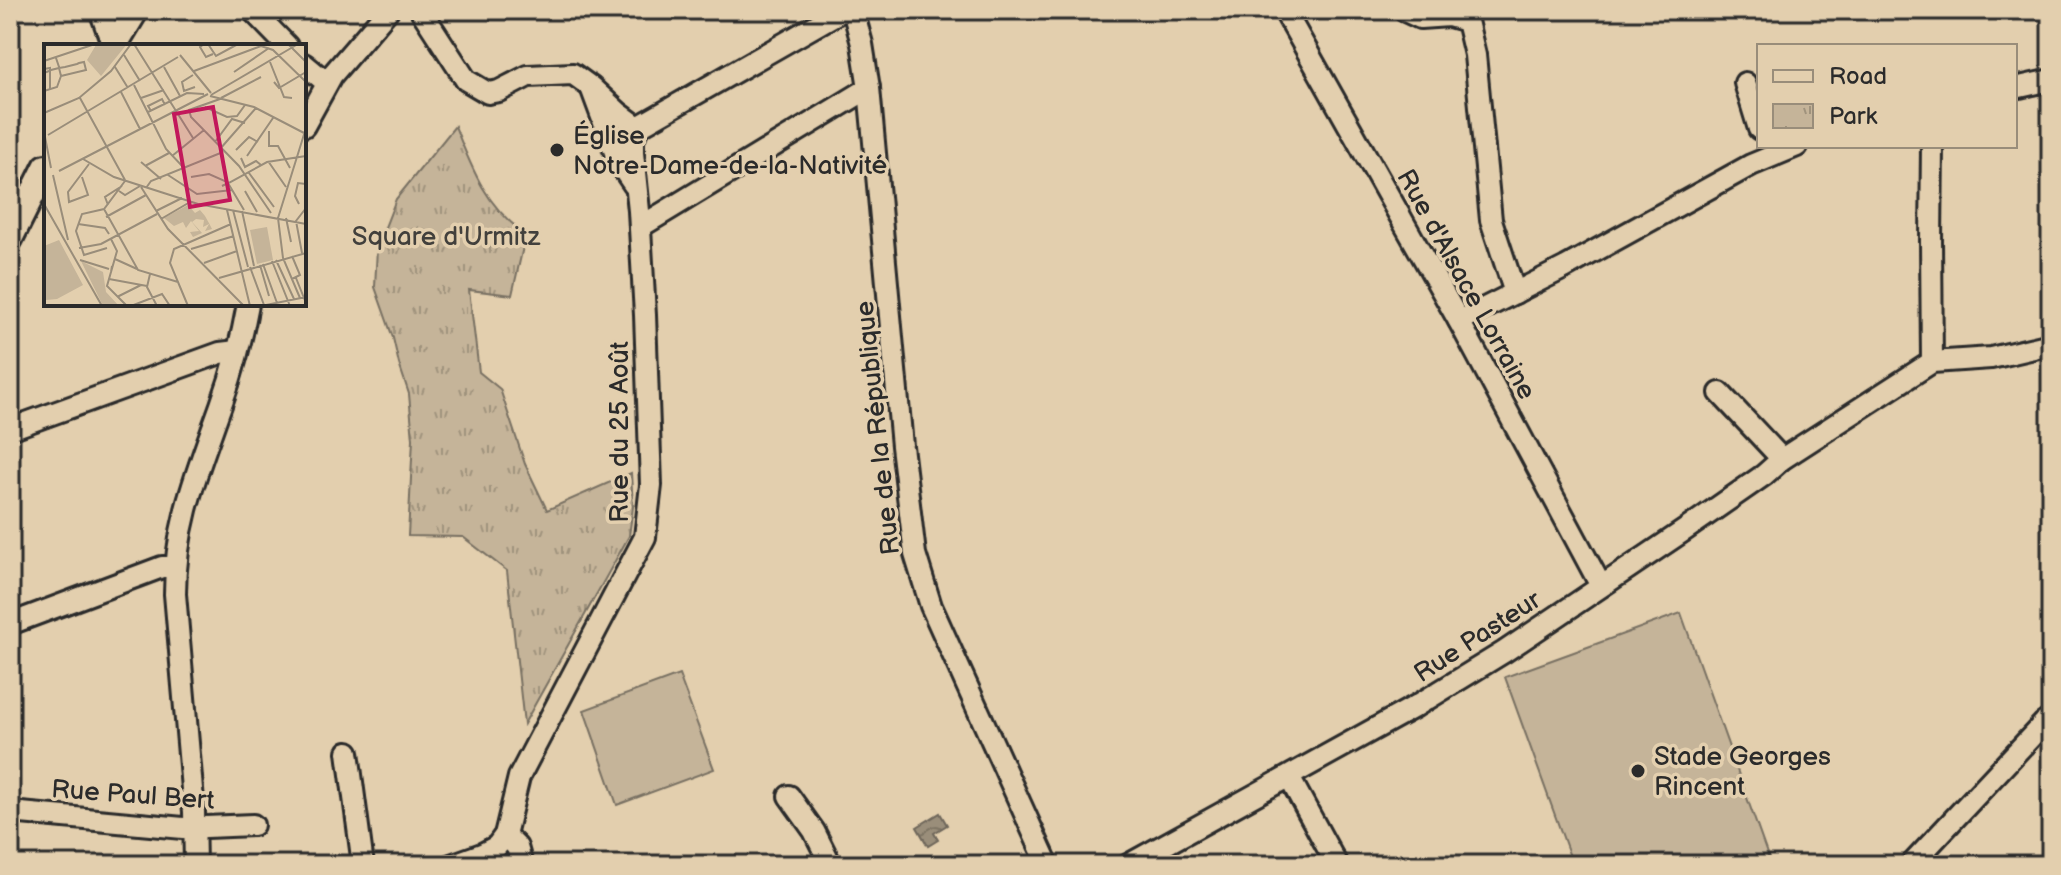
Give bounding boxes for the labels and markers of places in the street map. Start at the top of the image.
place label: Église Notre-Dame-de-la-Nativité [573,120,887,182]
marker: Église Notre-Dame-de-la-Nativité [548,141,566,159]
place label: Stade Georges Rincent [1654,742,1831,803]
marker: Stade Georges Rincent [1629,762,1647,780]

